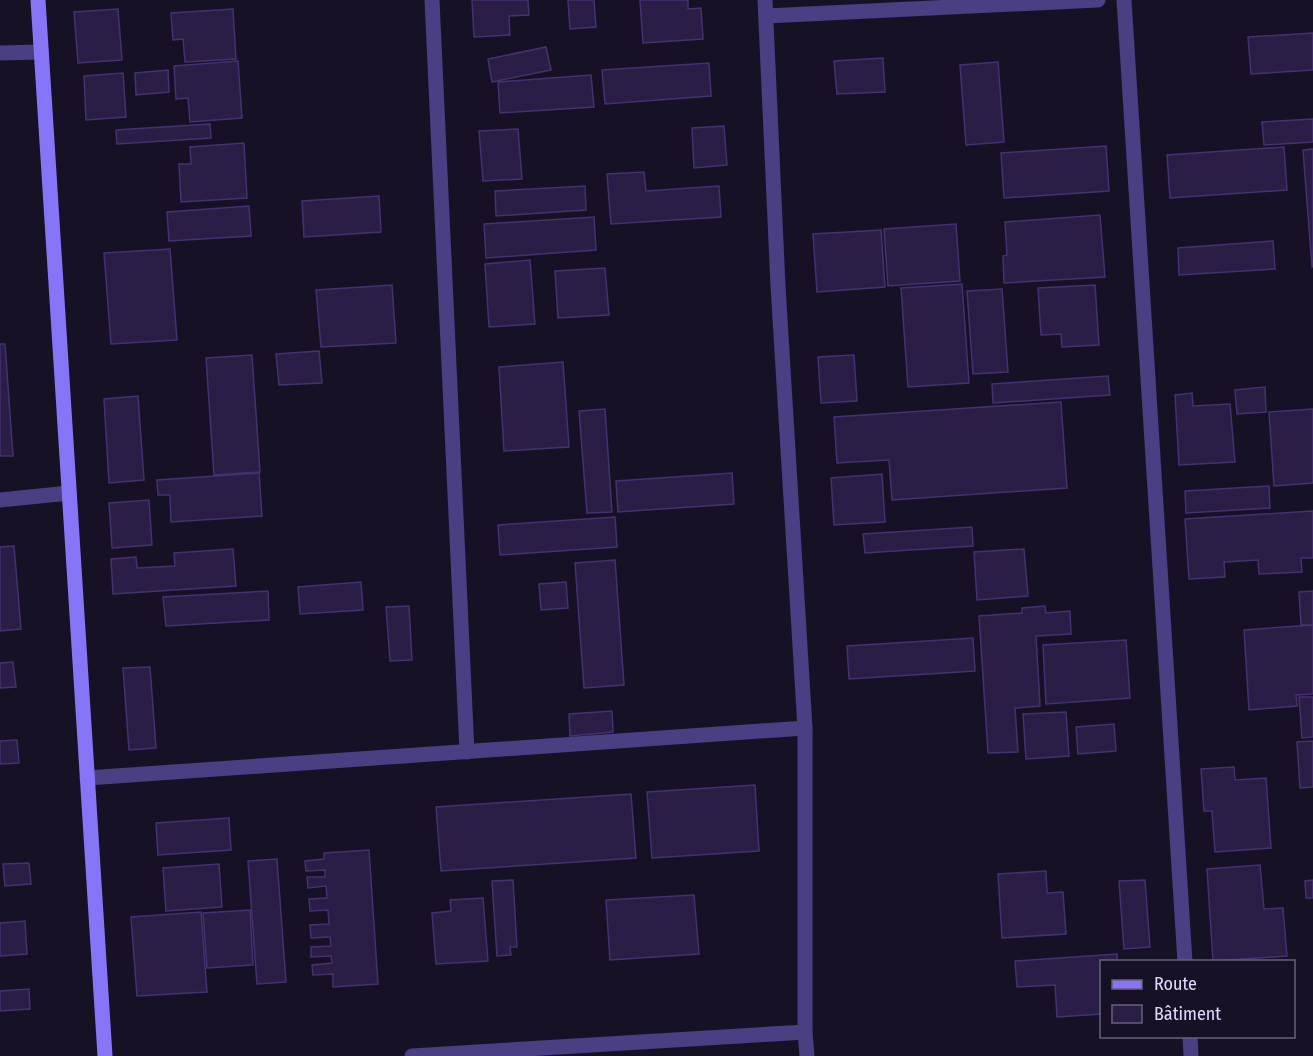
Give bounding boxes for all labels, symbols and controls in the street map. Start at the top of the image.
legend [1100,960,1295,1038]
text: Route [1154,973,1197,995]
text: Bâtiment [1154,1003,1221,1025]

